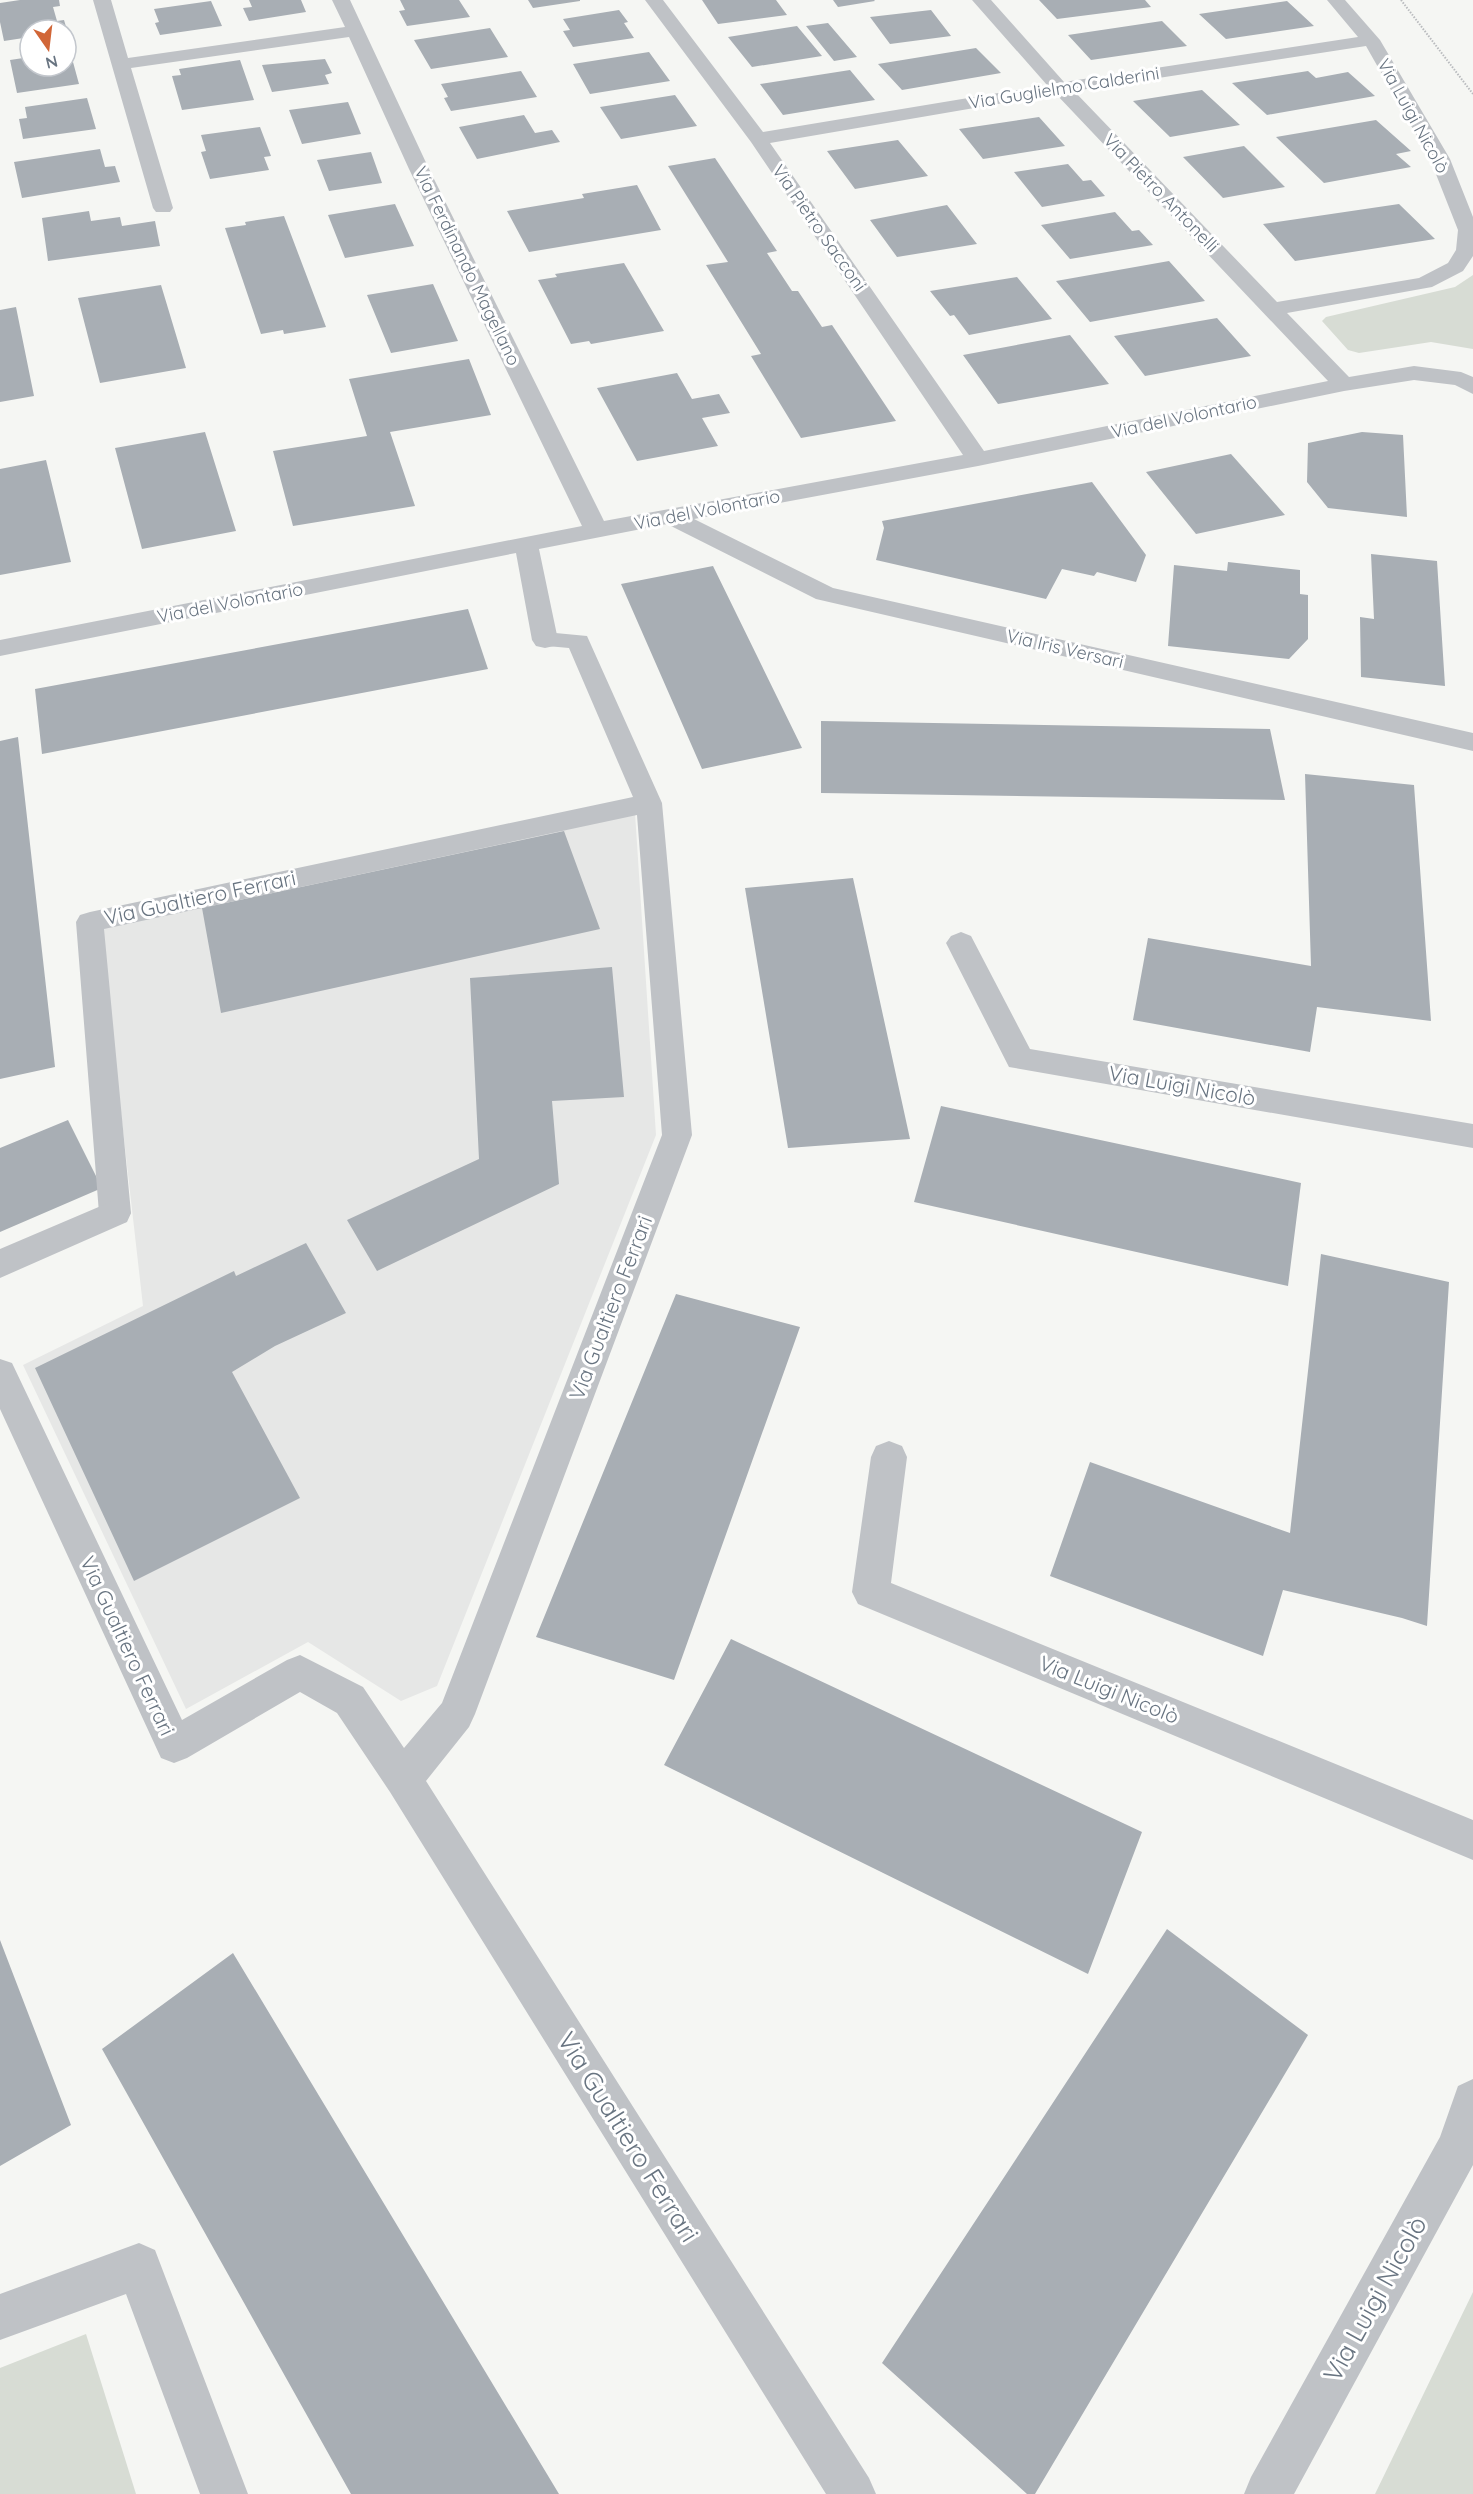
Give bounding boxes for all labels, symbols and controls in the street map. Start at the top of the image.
north arrow [18,18,78,78]
text: N [44,51,60,74]
street label: Via Luigi Nicolò [1372,54,1454,177]
street label: Via Guglielmo Calderini [967,61,1161,114]
street label: Via Pietro Antonelli [1099,128,1224,257]
street label: Via Pietro Sacconi [767,160,872,296]
street label: Via Ferdinando Magellano [409,162,526,369]
street label: Via del Volontario [1109,390,1259,443]
street label: Via del Volontario [632,484,782,535]
street label: Via del Volontario [155,577,305,628]
street label: Via Iris Versari [1004,624,1126,673]
street label: Via Gualtiero Ferrari [102,864,298,930]
street label: Via Luigi Nicolò [1107,1059,1258,1111]
street label: Via Gualtiero Ferrari [563,1212,657,1403]
street label: Via Gualtiero Ferrari [75,1552,181,1740]
street label: Via Luigi Nicolò [1036,1649,1183,1729]
street label: Via Gualtiero Ferrari [550,2026,706,2248]
street label: Via Luigi Nicolò [1315,2210,1434,2387]

